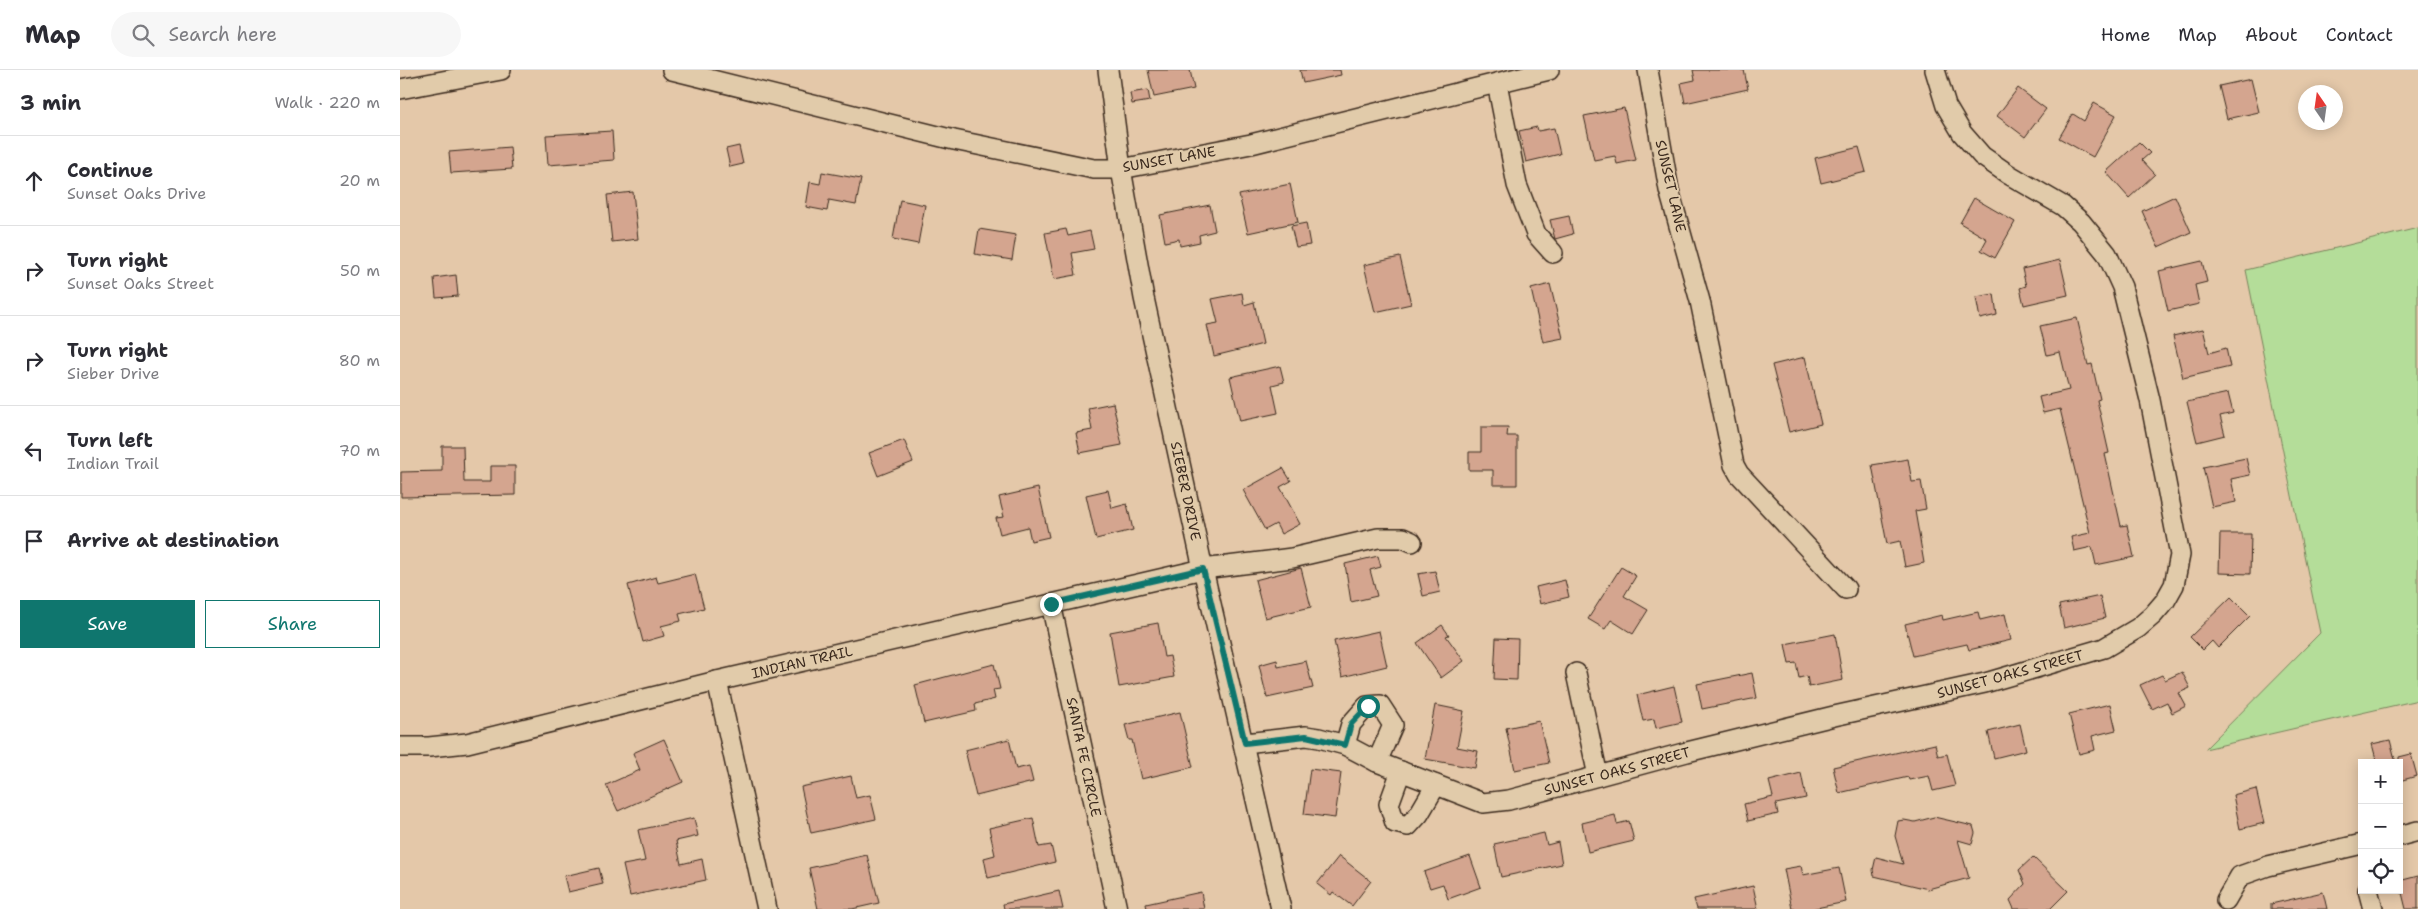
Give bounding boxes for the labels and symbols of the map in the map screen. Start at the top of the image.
north arrow [2298,85,2343,130]
street label: SUNSET LANE [1652,138,1690,234]
street label: SUNSET LANE [1121,142,1217,176]
street label: SIEBER DRIVE [1167,440,1205,542]
route end [1040,593,1063,616]
street label: INDIAN TRAIL [750,642,855,682]
street label: SUNSET OAKS STREET [1935,646,2085,702]
route start [1357,695,1380,718]
street label: SANTA FE CIRCLE [1063,696,1105,819]
street label: SUNSET OAKS STREET [1542,743,1692,799]

